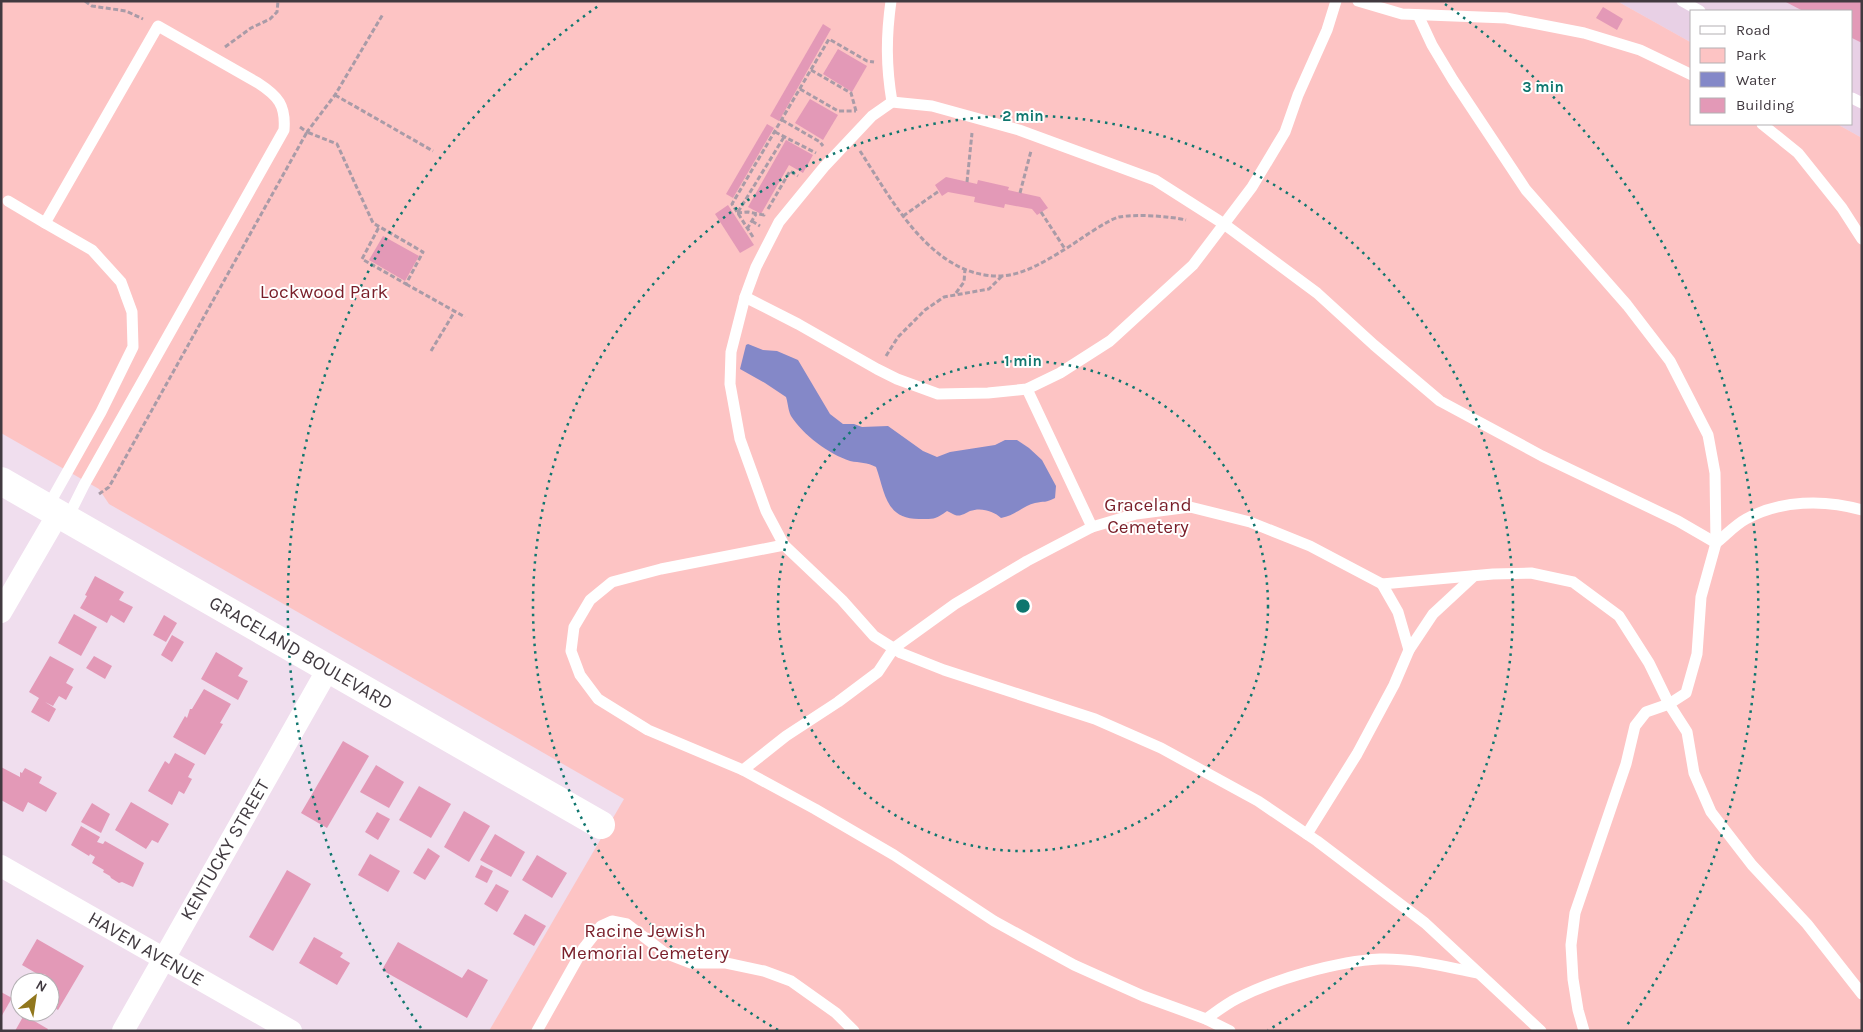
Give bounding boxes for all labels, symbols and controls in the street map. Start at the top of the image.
legend [1690,10,1853,125]
text: Road [1736,21,1771,39]
text: Park [1736,46,1766,64]
text: Water [1736,71,1777,89]
text: 3 min [1522,78,1564,96]
text: Building [1736,96,1794,114]
text: 2 min [1002,107,1044,125]
park label: Lockwood Park [260,281,389,303]
text: 1 min [1004,352,1042,370]
park label: Graceland Cemetery [1104,494,1192,538]
street label: GRACELAND BOULEVARD [205,591,397,715]
centre of rings [1014,597,1032,615]
street label: KENTUCKY STREET [176,775,274,924]
street label: HAVEN AVENUE [84,907,208,991]
park label: Racine Jewish Memorial Cemetery [561,920,729,964]
north arrow [10,972,60,1022]
text: N [33,976,50,996]

